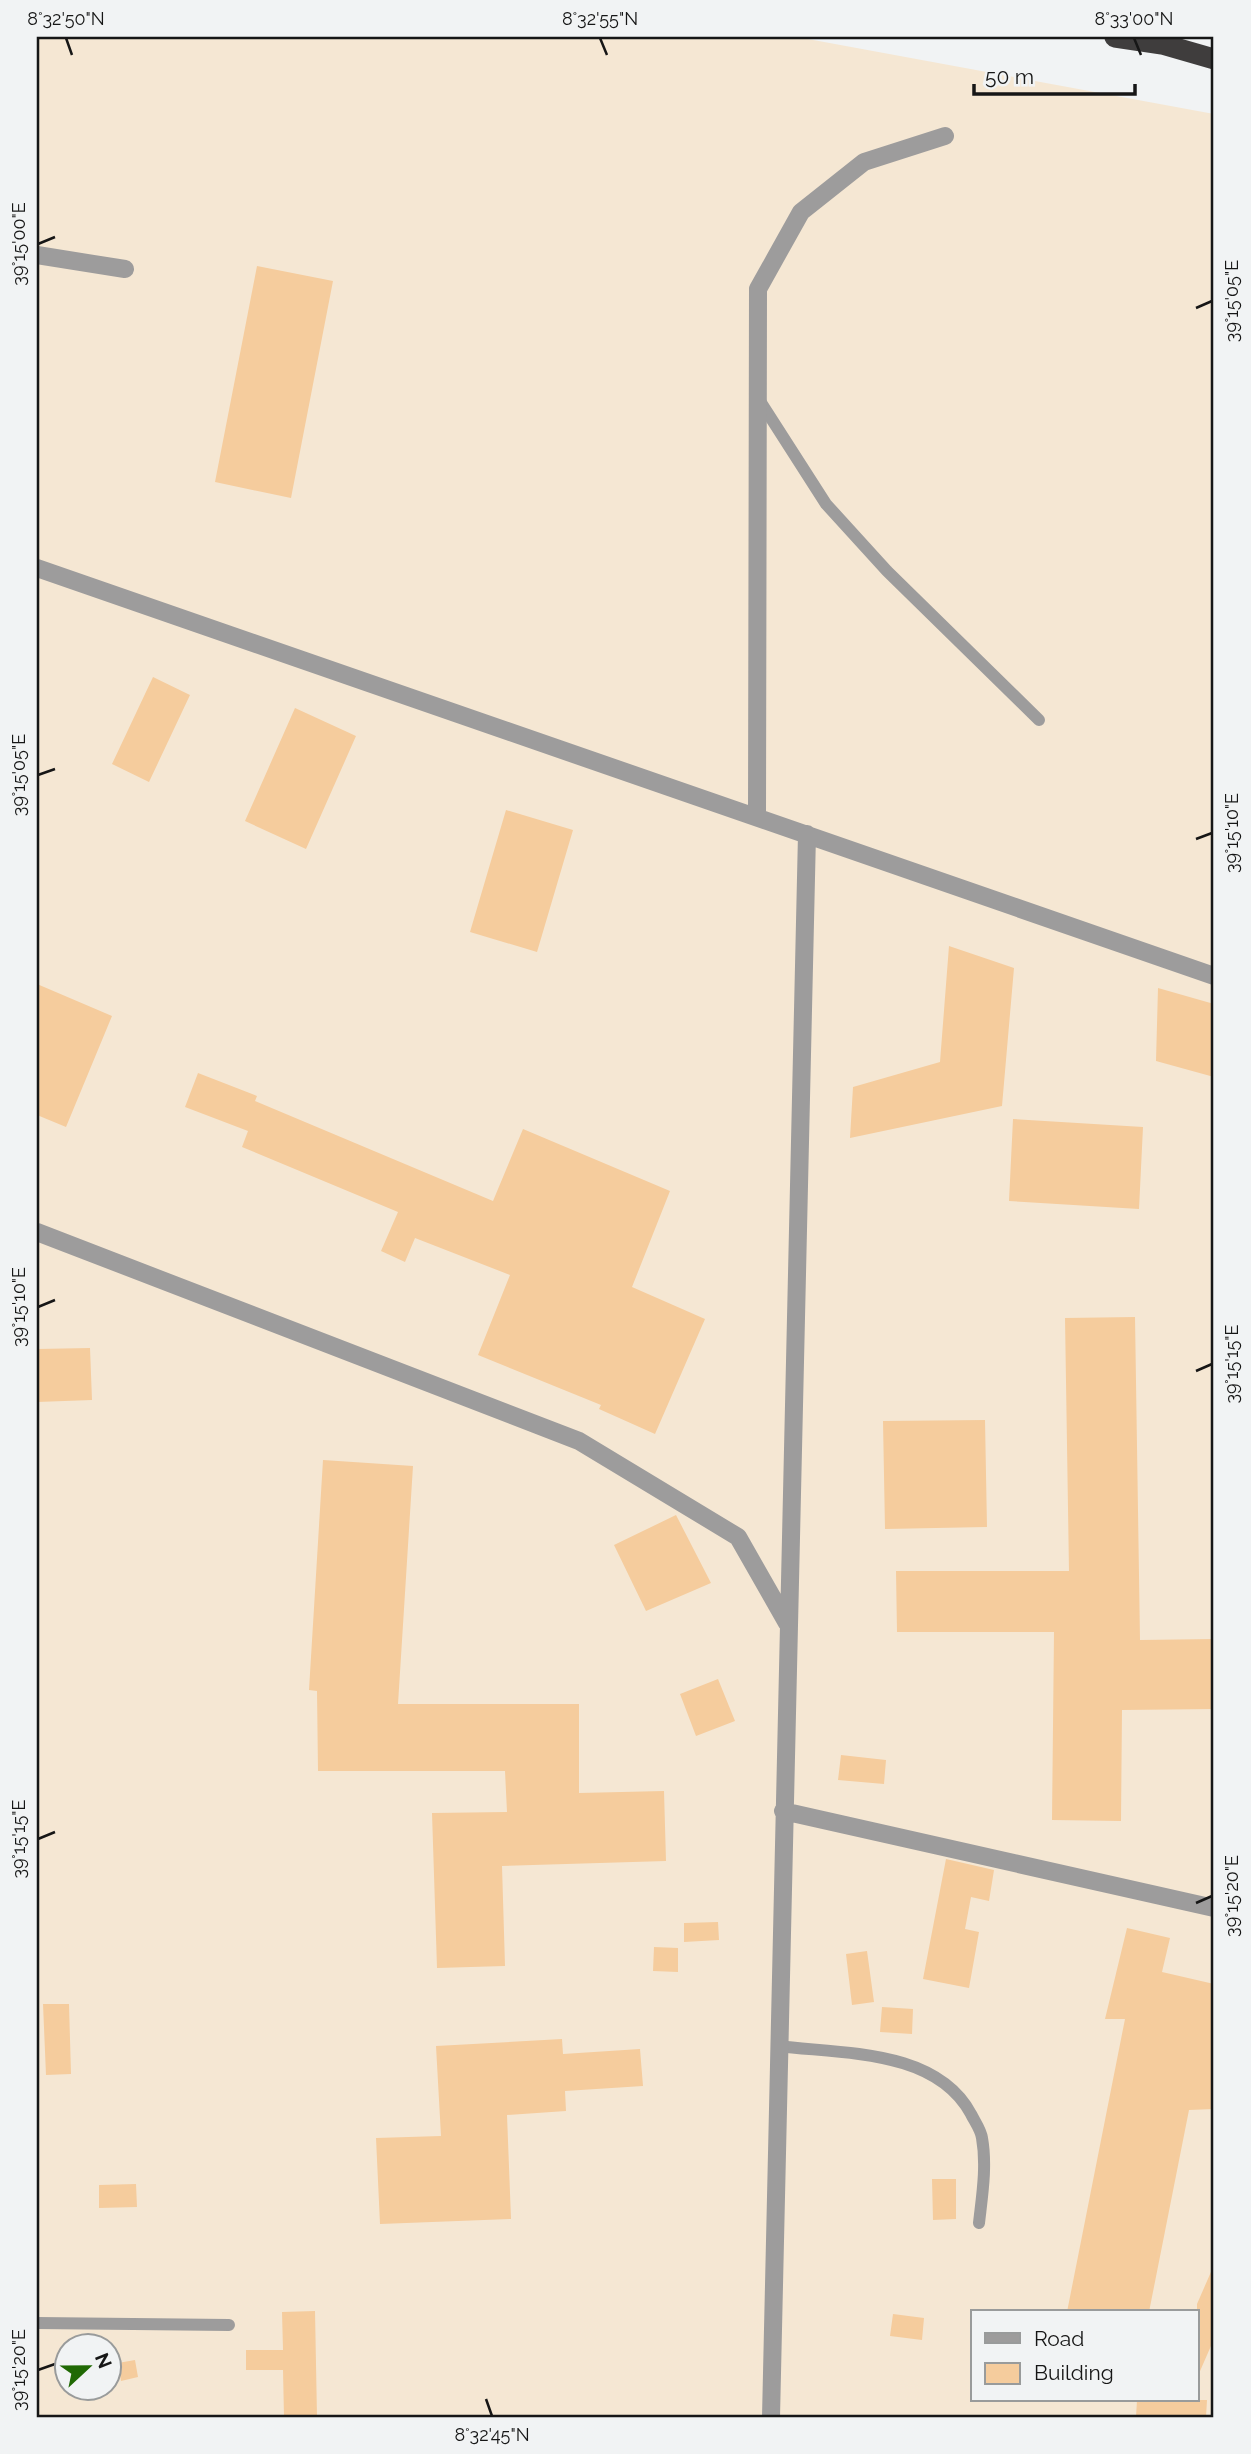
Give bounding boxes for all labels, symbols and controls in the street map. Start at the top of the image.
text: 8°32'50"N [27,8,105,29]
text: 8°32'55"N [562,8,638,29]
text: 8°33'00"N [1095,8,1173,29]
scale bar [974,52,1136,96]
text: 50 m [985,64,1034,89]
text: 39°15'00"E [8,202,29,286]
text: 39°15'05"E [1221,260,1242,342]
text: 39°15'05"E [8,734,29,816]
text: 39°15'10"E [1221,793,1242,873]
text: 39°15'10"E [8,1267,29,1347]
text: 39°15'15"E [1221,1324,1242,1404]
text: 39°15'15"E [8,1799,29,1879]
text: 39°15'20"E [1221,1855,1242,1937]
legend [971,2310,1198,2402]
text: Road [1034,2326,1084,2351]
text: 39°15'20"E [8,2329,29,2411]
north arrow [52,2332,122,2402]
text: N [91,2350,117,2371]
text: Building [1034,2360,1114,2385]
text: 8°32'45"N [454,2424,530,2445]

